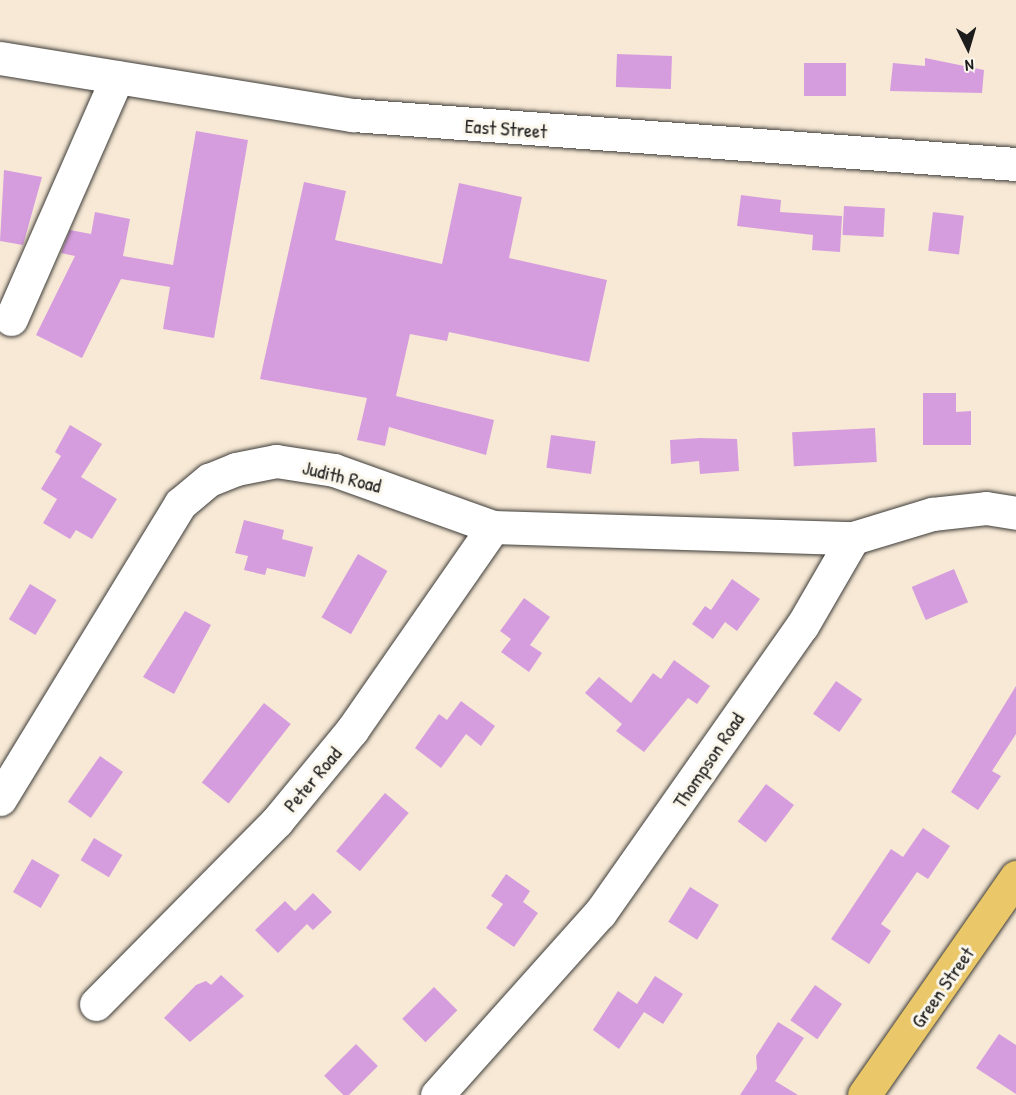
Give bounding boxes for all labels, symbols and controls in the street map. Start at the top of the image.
north arrow [938,18,998,78]
text: N [964,55,975,77]
street label: East Street [464,113,548,143]
street label: Judith Road [300,455,384,497]
street label: Thompson Road [667,708,749,812]
street label: Peter Road [278,742,346,816]
street label: Green Street [905,942,979,1032]

